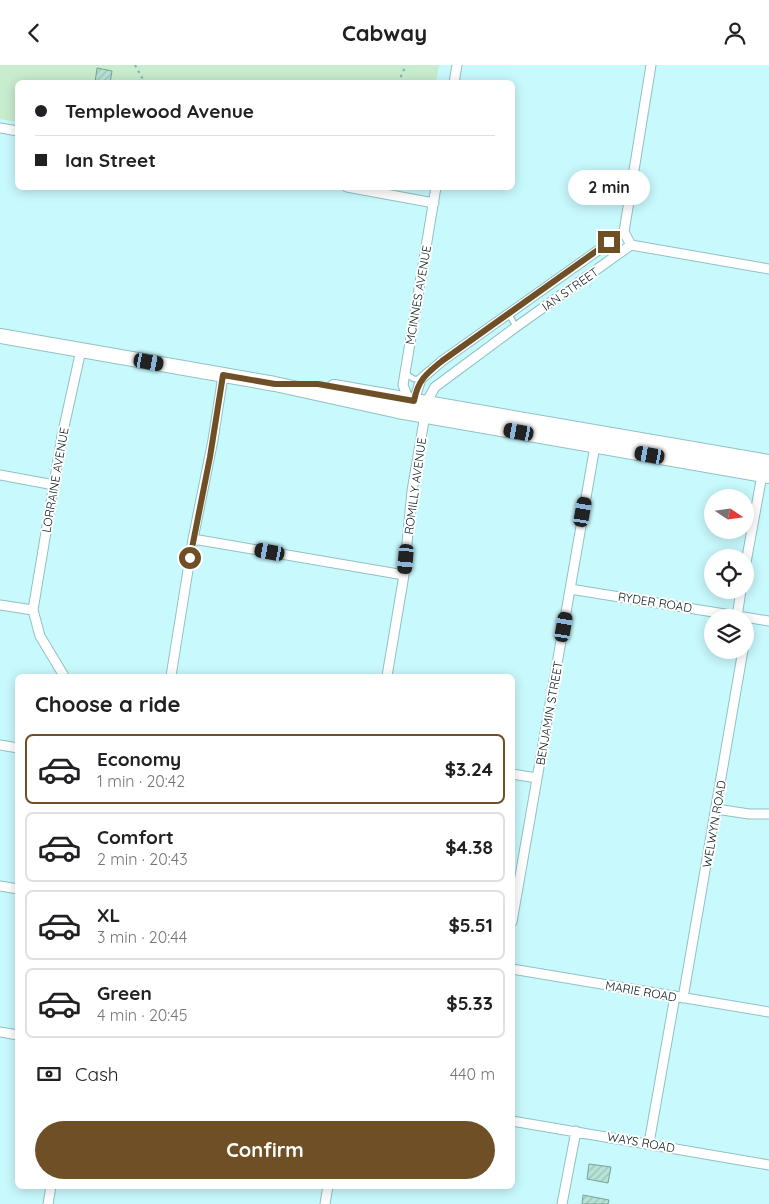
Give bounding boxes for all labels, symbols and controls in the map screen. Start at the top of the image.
icon: back [20,19,48,47]
text: Cabway [342,19,427,47]
icon: person [721,19,749,47]
text: Templewood Avenue [65,99,254,123]
text: Ian Street [65,148,156,172]
callout: 2 min [568,169,650,205]
text: 2 min [588,177,630,197]
route end [598,231,620,253]
street label: MCINNES AVENUE [402,244,434,346]
street label: IAN STREET [539,264,601,314]
car [132,352,165,372]
car [502,422,535,442]
street label: LORRAINE AVENUE [38,426,72,534]
street label: ROMILLY AVENUE [401,436,429,535]
car [633,445,666,465]
north arrow [704,489,754,539]
map controls [704,489,754,659]
car [573,496,592,528]
car [253,542,286,562]
car [397,543,414,575]
route start [179,547,201,569]
button: locate [704,549,754,599]
street label: RYDER ROAD [617,589,693,615]
button: layers [704,609,754,659]
car [554,611,573,643]
street label: BENJAMIN STREET [532,660,566,766]
text: Choose a ride [35,690,180,718]
icon: car [37,747,82,792]
text: Economy [97,747,181,771]
text: $3.24 [445,757,493,781]
text: 1 min · 20:42 [97,771,185,791]
street label: WELWYN ROAD [699,779,729,869]
icon: car [37,825,82,870]
text: Comfort [97,825,174,849]
text: $4.38 [445,835,493,859]
text: 2 min · 20:43 [97,849,188,869]
icon: car [37,903,82,948]
text: XL [97,903,120,927]
text: $5.51 [448,913,493,937]
text: 3 min · 20:44 [97,927,187,947]
street label: MARIE ROAD [604,977,678,1005]
icon: car [37,981,82,1026]
text: Green [97,981,152,1005]
text: $5.33 [446,991,493,1015]
text: 4 min · 20:45 [97,1005,188,1025]
icon: cash [35,1060,63,1088]
text: Cash [75,1062,119,1086]
text: 440 m [450,1064,495,1084]
button: Confirm [35,1121,495,1179]
street label: WAYS ROAD [606,1129,676,1155]

